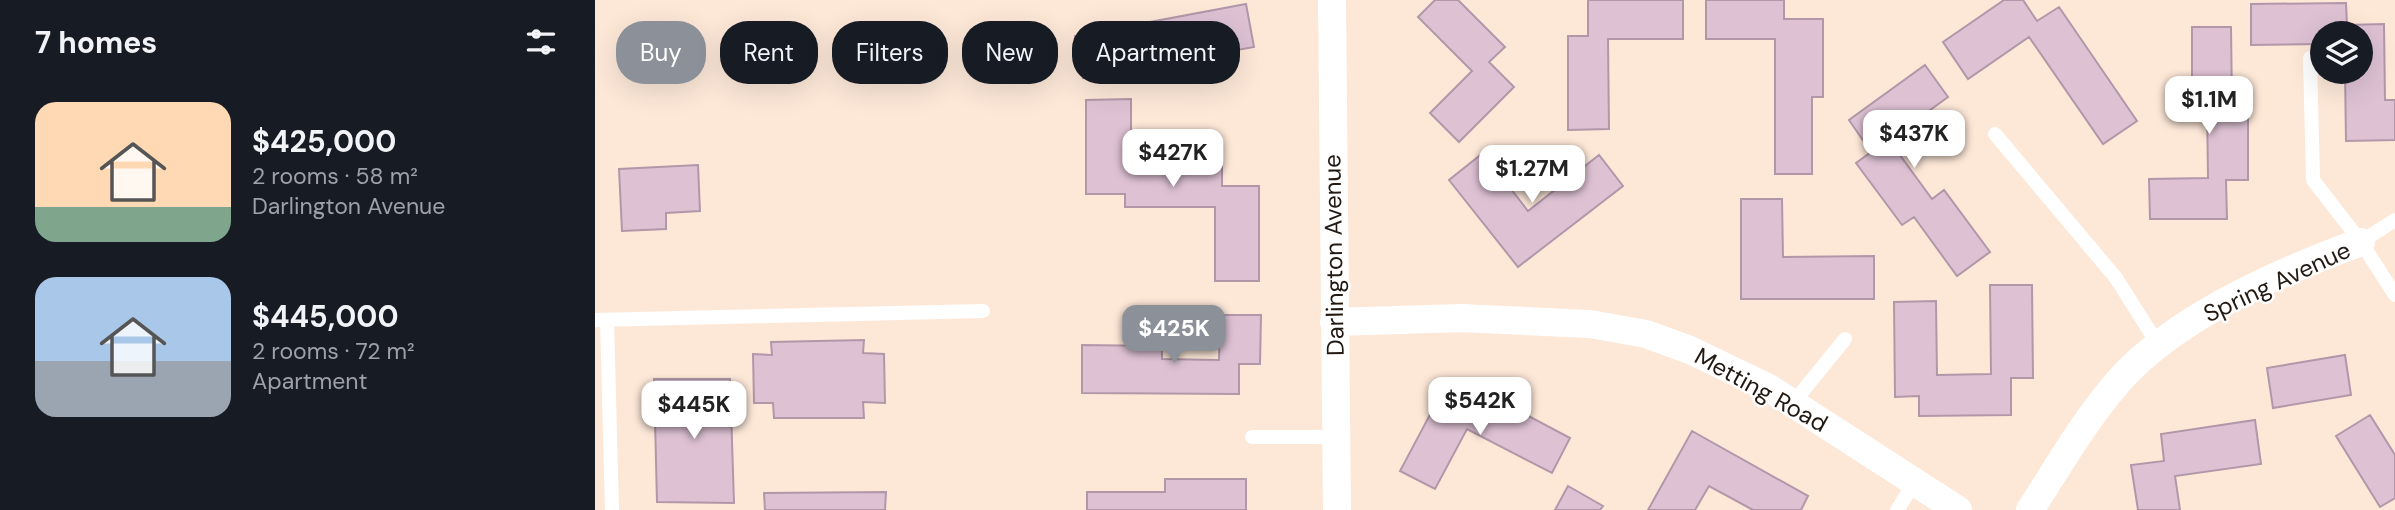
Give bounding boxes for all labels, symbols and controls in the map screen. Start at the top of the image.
chip: Buy [616,21,706,84]
chip: Rent [720,21,818,84]
chip: Filters [832,21,948,84]
chip: New [962,21,1058,84]
chip: Apartment [1072,21,1240,84]
map controls [2310,21,2373,84]
button: layers [2310,21,2373,84]
text: 7 homes [35,23,157,62]
icon: filters [522,23,560,61]
pin: $1.1M [2160,76,2258,136]
text: $1.1M [2181,84,2237,114]
pin: $437K [1865,110,1963,170]
text: $437K [1879,118,1949,148]
text: $425,000 [252,122,396,161]
icon: home [91,130,175,214]
pin: $427K [1124,130,1222,189]
text: $427K [1138,137,1208,167]
pin: $1.27M [1475,146,1589,205]
text: $1.27M [1495,153,1569,183]
street label: Darlington Avenue [1316,154,1351,356]
text: 2 rooms · 58 m² [252,161,418,191]
text: Darlington Avenue [252,191,445,221]
street label: Spring Avenue [2198,234,2355,329]
text: $445,000 [252,297,399,336]
icon: home [91,305,175,389]
pin: $425K [1125,306,1223,365]
text: $425K [1138,313,1210,343]
text: 2 rooms · 72 m² [252,336,415,366]
street label: Metting Road [1689,340,1833,439]
text: Apartment [252,366,367,396]
pin: $542K [1431,378,1529,437]
pin: $445K [645,382,743,441]
text: $542K [1444,385,1516,415]
text: $445K [657,389,731,419]

